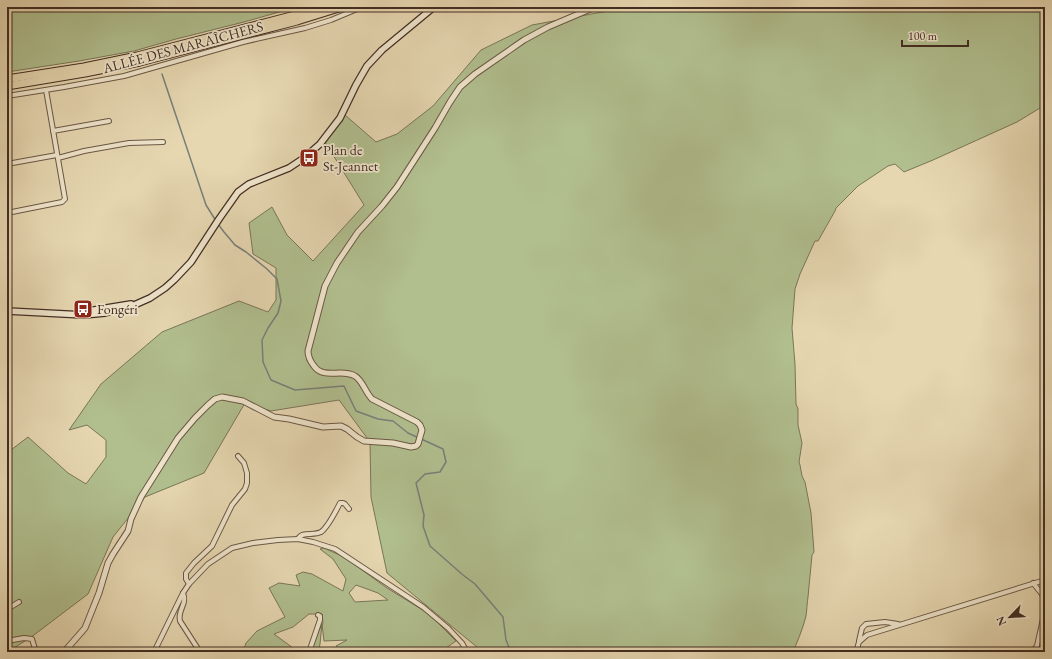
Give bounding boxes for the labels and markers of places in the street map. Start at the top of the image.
place label: Plan de St-Jeannet [323,141,379,175]
bus stop icon: Plan de St-Jeannet [298,147,320,169]
bus stop icon: Fongéri [72,298,94,320]
place label: Fongéri [97,300,138,318]

